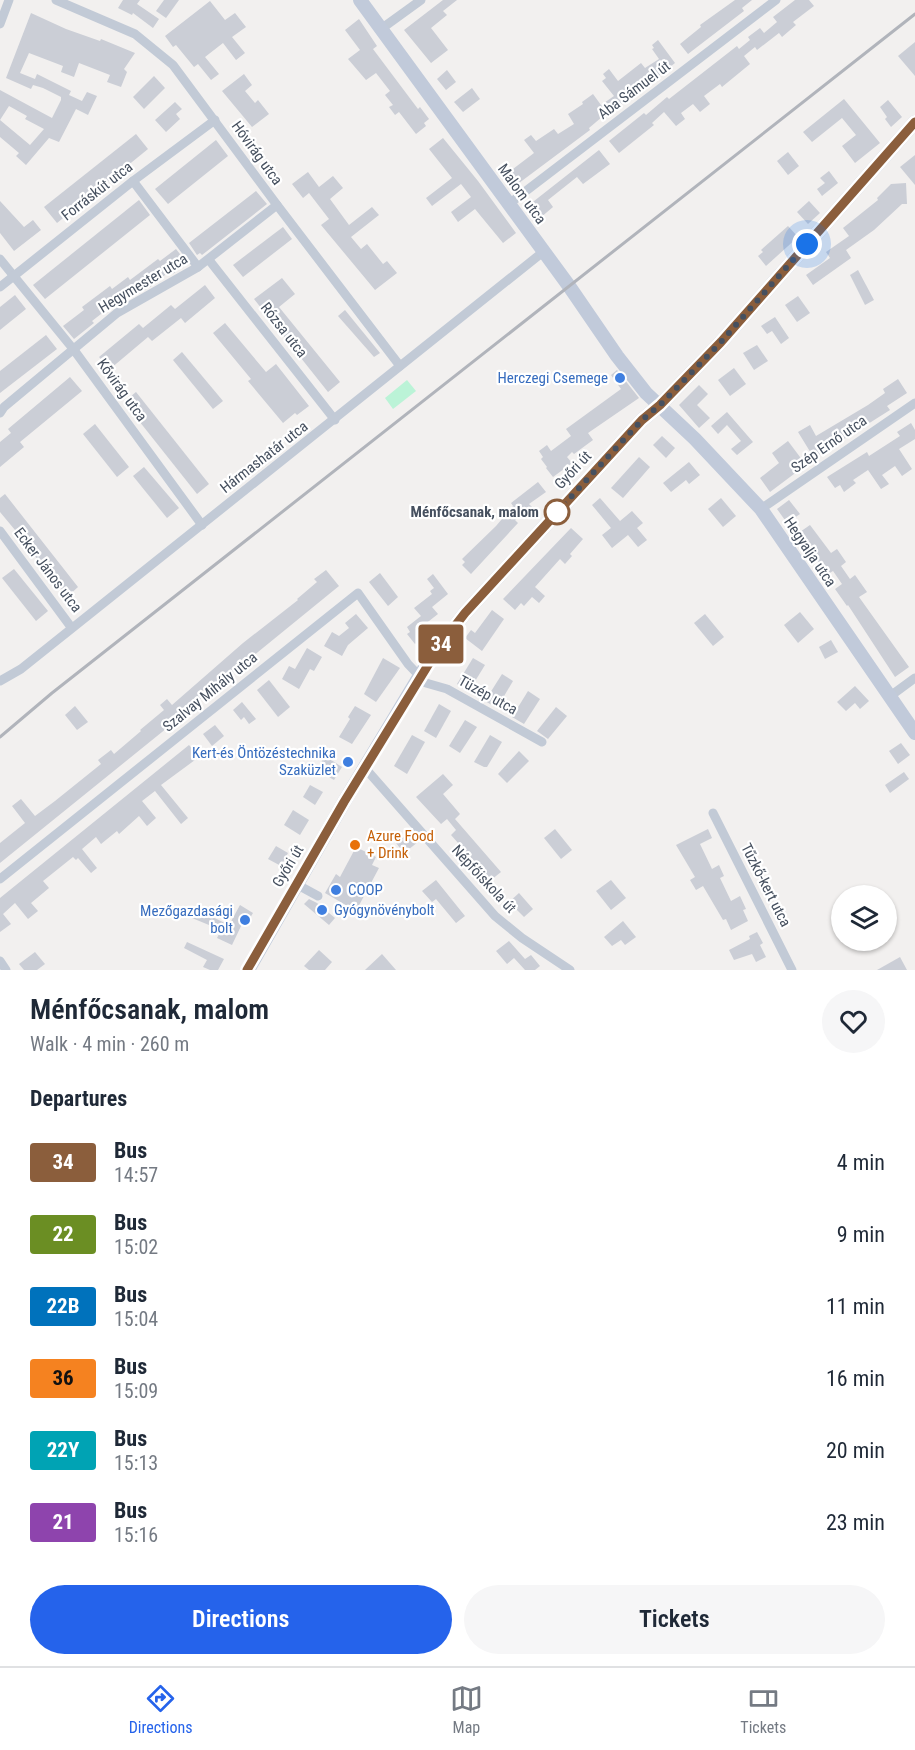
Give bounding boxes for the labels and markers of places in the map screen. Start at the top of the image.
place label: Herczegi Csemege [497,369,608,387]
marker: Herczegi Csemege [613,371,627,385]
marker: Ménfőcsanak, malom [544,499,570,525]
place label: Ménfőcsanak, malom [411,503,539,521]
place label: Kert-és Öntözéstechnika Szaküzlet [192,744,336,779]
marker: Kert-és Öntözéstechnika Szaküzlet [341,755,355,769]
place label: Azure Food + Drink [367,827,434,862]
marker: Azure Food + Drink [348,838,362,852]
place label: COOP [348,881,383,899]
marker: COOP [329,883,343,897]
place label: Gyógynövénybolt [334,901,435,919]
place label: Mezőgazdasági bolt [140,902,233,937]
marker: Gyógynövénybolt [315,903,329,917]
marker: Mezőgazdasági bolt [238,913,252,927]

